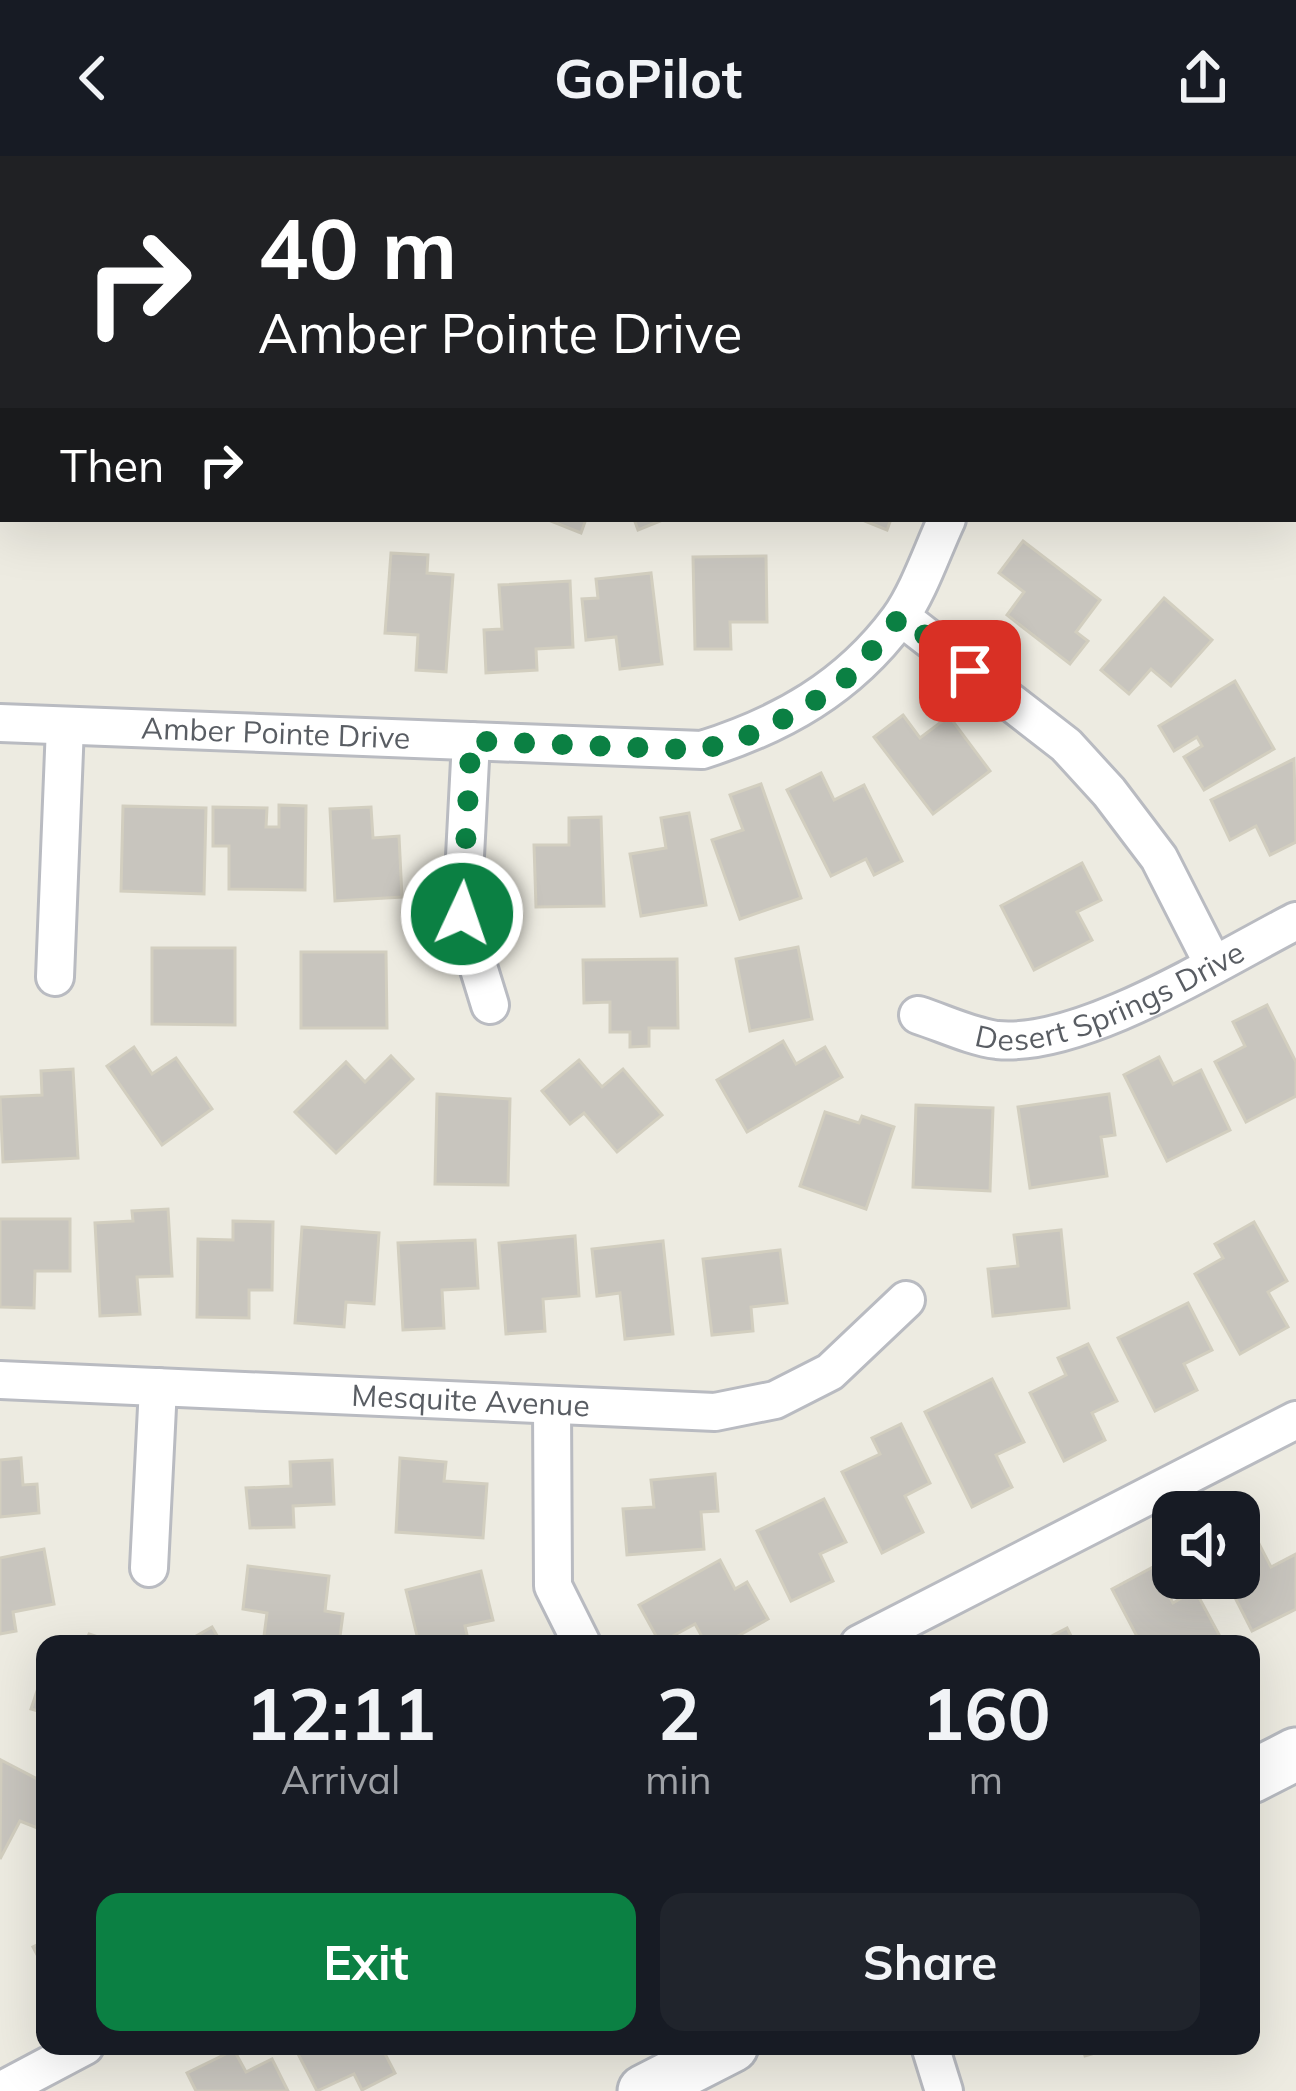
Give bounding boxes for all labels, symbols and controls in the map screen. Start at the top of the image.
text: GoPilot [554,44,742,112]
icon: back [60,45,126,111]
icon: share [1170,45,1236,111]
text: 40 m [258,195,457,300]
icon: right [60,204,216,360]
text: Amber Pointe Drive [258,299,742,367]
icon: right [188,432,254,498]
text: Then [60,437,164,493]
pin [919,620,1021,722]
icon: arrive [937,638,1003,704]
street label: Amber Pointe Drive [141,708,411,757]
position arrow [399,851,525,977]
street label: Desert Springs Drive [972,933,1251,1059]
street label: Mesquite Avenue [351,1376,591,1424]
map controls [1152,1491,1260,1599]
button: sound [1152,1491,1260,1599]
text: 12:11 [245,1668,436,1758]
text: 2 [657,1668,700,1758]
text: 160 [921,1668,1051,1758]
text: Arrival [281,1755,400,1804]
text: min [645,1755,712,1804]
text: m [969,1755,1003,1804]
button: Exit [96,1893,636,2031]
button: Share [660,1893,1200,2031]

